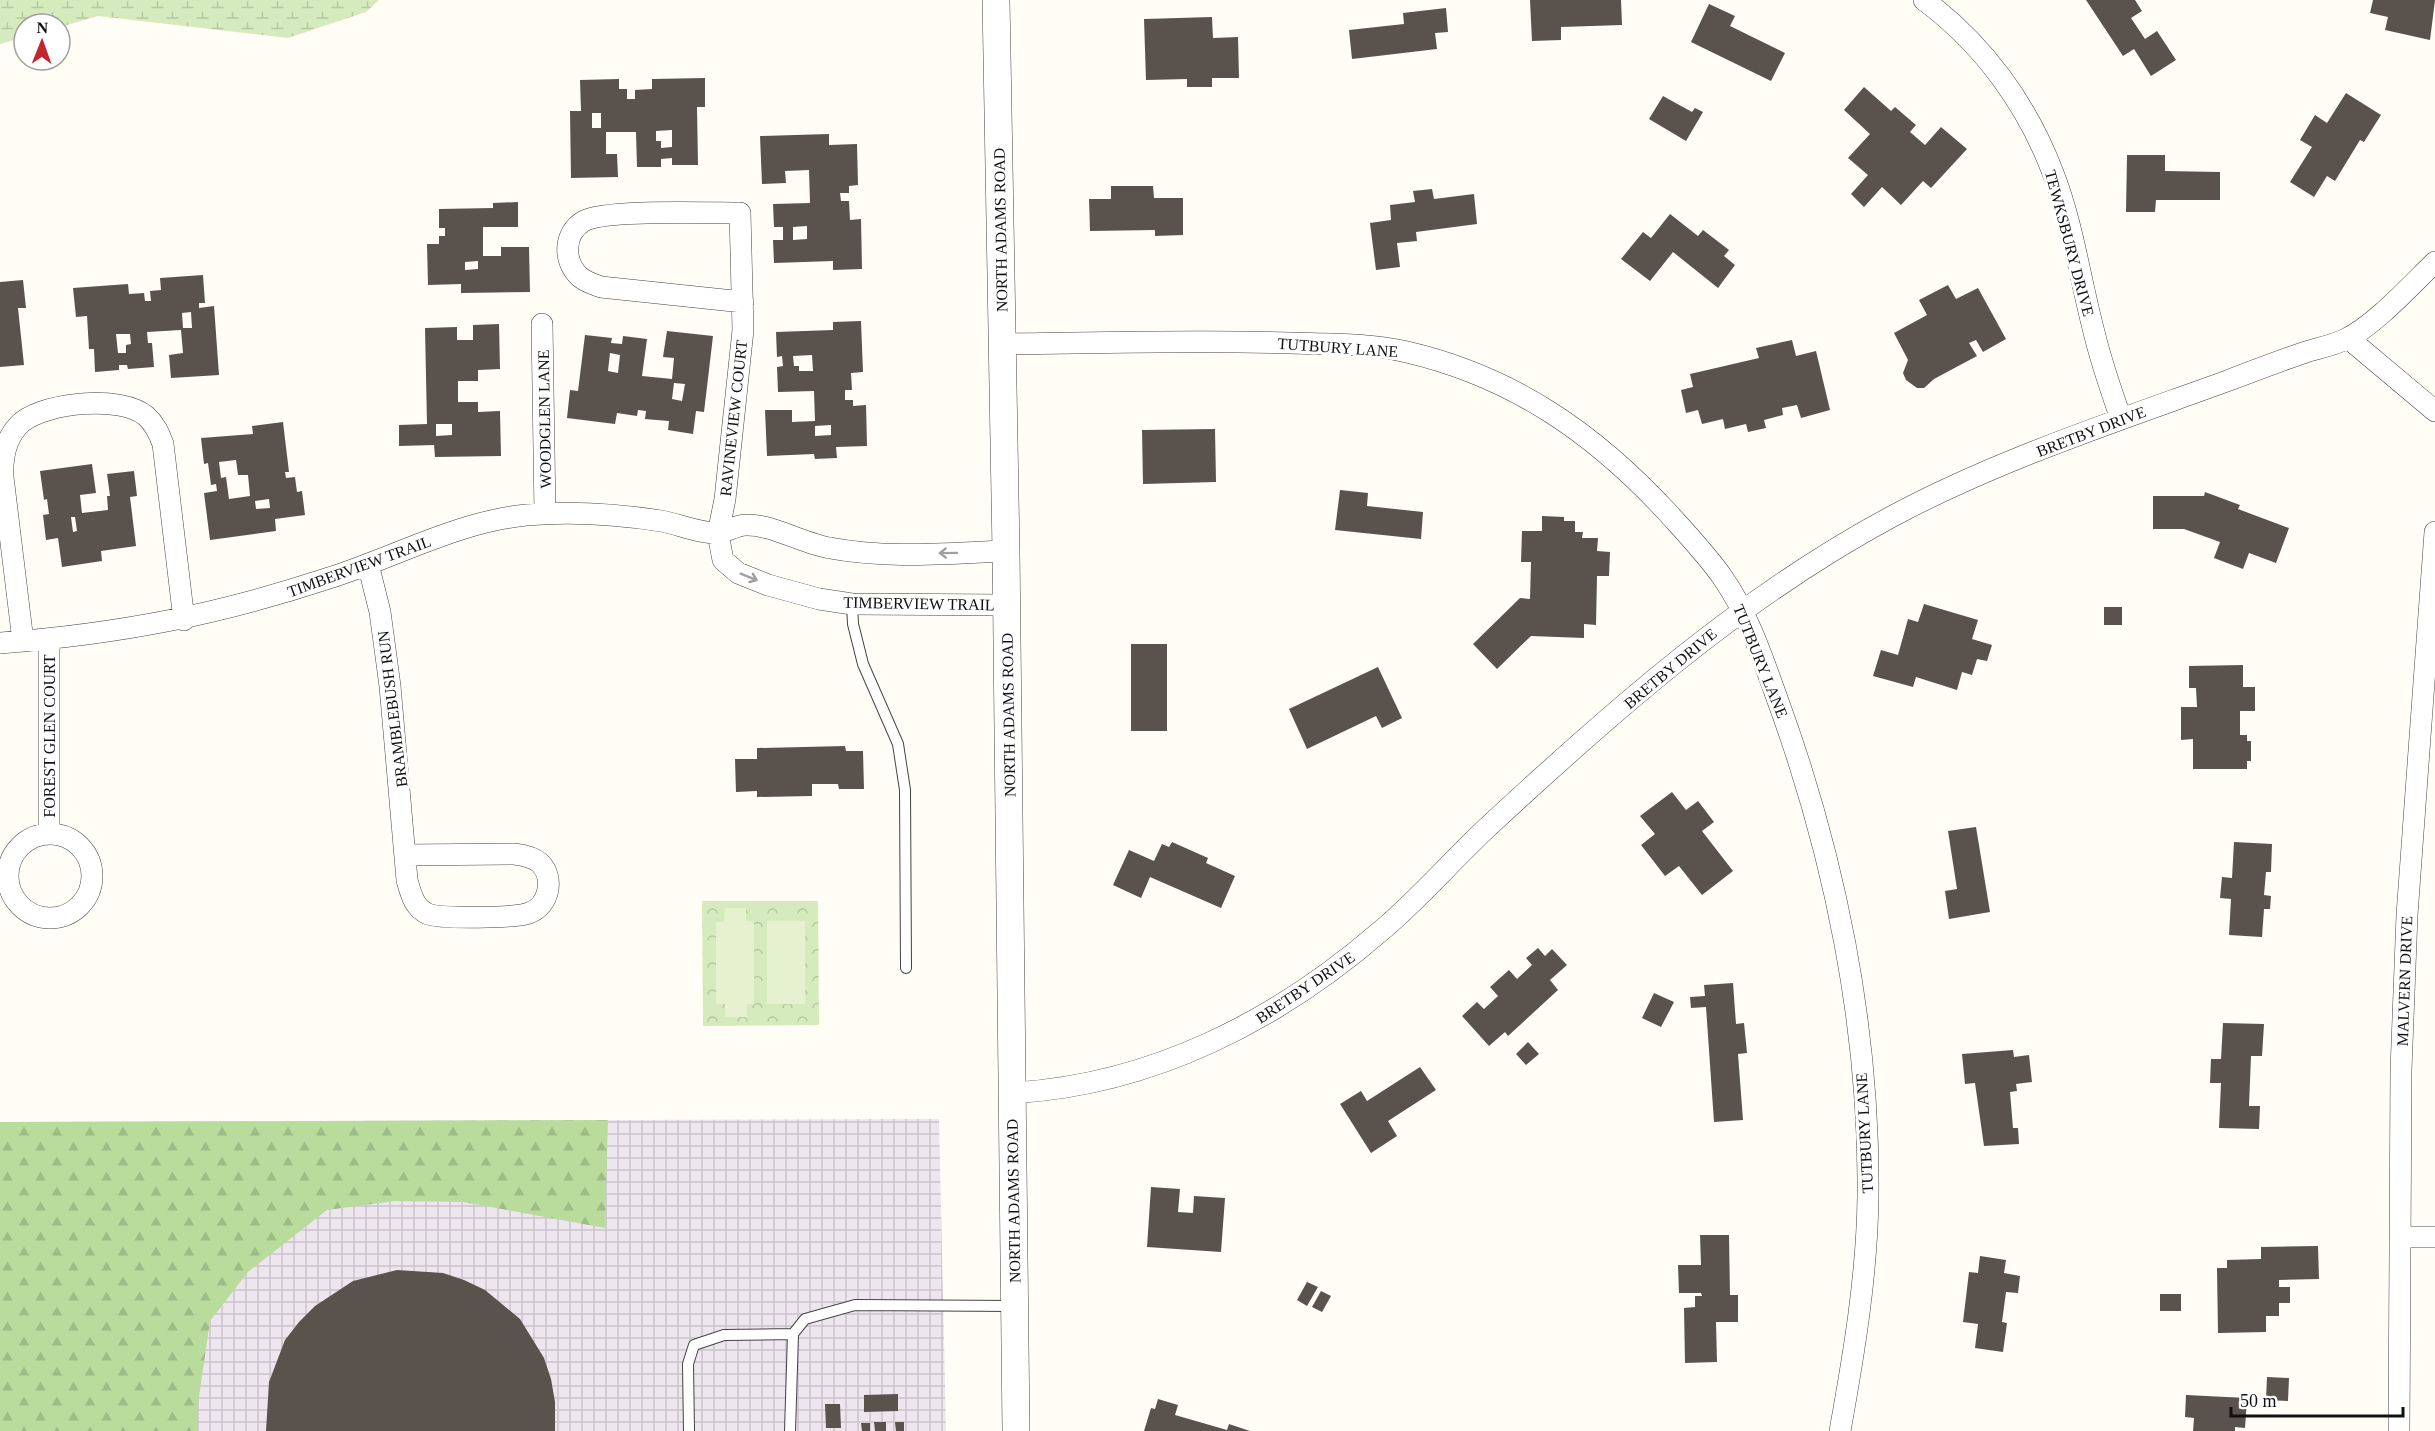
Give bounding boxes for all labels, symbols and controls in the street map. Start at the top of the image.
north arrow [12,12,72,72]
text: N [36,19,49,36]
street label: NORTH ADAMS ROAD [991,148,1010,312]
street label: TEWKSBURY DRIVE [2042,168,2097,318]
street label: TUTBURY LANE [1277,335,1399,360]
street label: RAVINEVIEW COURT [717,339,750,497]
street label: WOODGLEN LANE [535,349,554,489]
street label: BRETBY DRIVE [2034,403,2148,460]
street label: TIMBERVIEW TRAIL [285,533,433,600]
one-way arrow [938,547,958,559]
one-way arrow [739,572,758,583]
street label: TIMBERVIEW TRAIL [843,594,995,613]
street label: TUTBURY LANE [1730,602,1791,720]
street label: BRETBY DRIVE [1621,625,1720,712]
street label: BRAMBLEBUSH RUN [374,629,411,788]
street label: NORTH ADAMS ROAD [999,633,1018,797]
street label: FOREST GLEN COURT [41,654,58,818]
street label: MALVERN DRIVE [2394,915,2415,1047]
street label: BRETBY DRIVE [1253,948,1358,1027]
street label: TUTBURY LANE [1853,1072,1876,1194]
street label: NORTH ADAMS ROAD [1004,1119,1023,1283]
scale bar [2231,1380,2404,1418]
text: 50 m [2240,1391,2277,1411]

